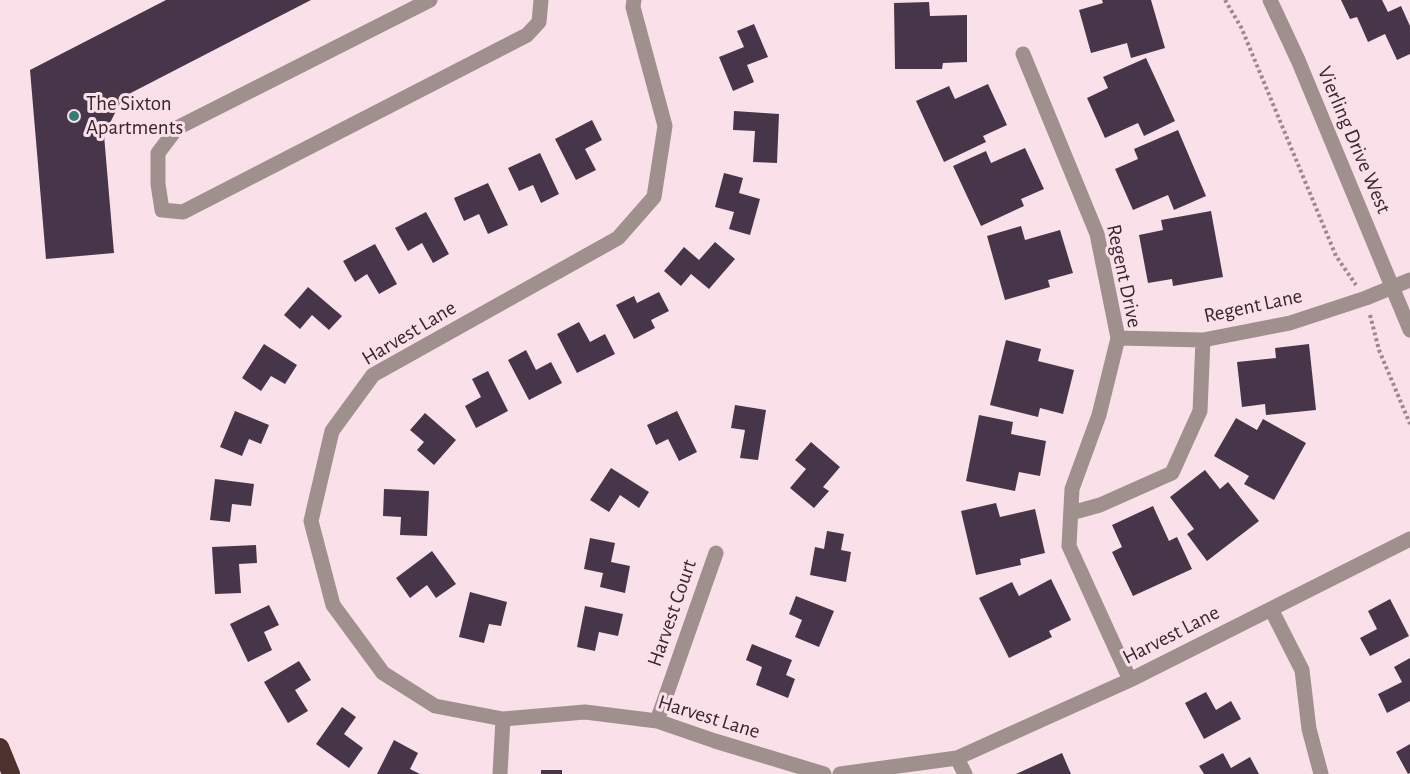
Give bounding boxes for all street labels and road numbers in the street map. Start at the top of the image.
street label: Vierling Drive West [1312,63,1396,217]
street label: Regent Drive [1101,222,1147,330]
street label: Regent Lane [1201,283,1305,329]
street label: Harvest Lane [357,295,461,371]
street label: Harvest Court [642,556,702,670]
street label: Harvest Lane [1118,600,1224,670]
street label: Harvest Lane [655,690,763,744]

